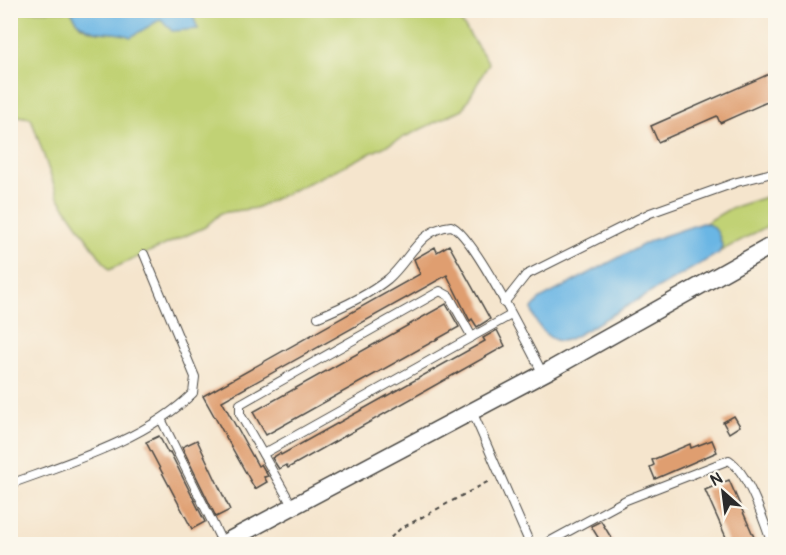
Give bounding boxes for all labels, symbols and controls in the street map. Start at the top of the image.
north arrow [693,462,753,522]
text: N [707,468,726,491]

